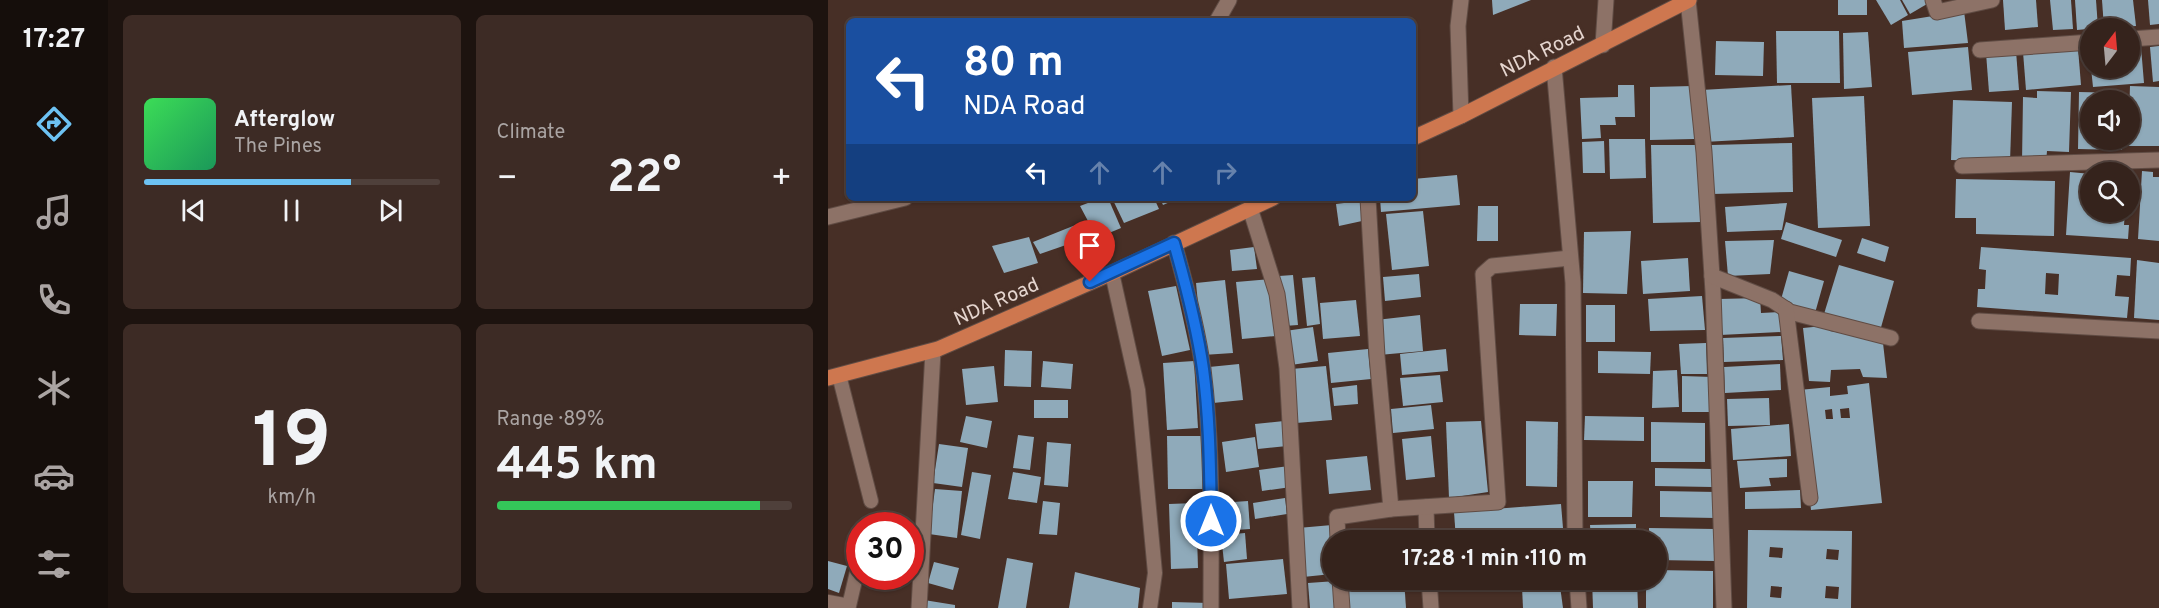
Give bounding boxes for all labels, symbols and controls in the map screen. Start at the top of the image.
north arrow [2080,18,2140,78]
map controls [2080,18,2140,222]
street label: NDA Road [1496,21,1589,84]
text: 17:27 [23,23,85,57]
text: 80 m [963,38,1064,91]
icon: left [864,42,942,120]
text: NDA Road [963,90,1085,124]
button: sound [2080,90,2140,150]
icon: directions [33,103,75,145]
text: Afterglow [234,107,335,134]
text: Climate [497,120,565,146]
text: The Pines [234,134,322,160]
text: 22° [607,151,681,208]
icon: left [1020,156,1053,189]
icon: ahead [1083,156,1116,189]
icon: ahead [1146,156,1179,189]
icon: right [1209,156,1242,189]
text: − [497,159,518,201]
text: + [771,159,792,201]
button: search [2080,162,2140,222]
icon: music [33,191,75,233]
icon: previous [177,194,210,227]
icon: pause [275,194,308,227]
icon: next [374,194,407,227]
pin [1064,220,1115,282]
icon: arrive [1073,229,1106,262]
street label: NDA Road [950,273,1043,333]
icon: phone [33,279,75,321]
icon: climate [33,367,75,409]
text: 19 [252,396,331,495]
text: Range · 89% [497,407,604,433]
text: 445 km [497,438,658,495]
icon: car [33,455,75,497]
text: km/h [267,485,316,511]
position arrow [1179,489,1243,553]
speed limit sign: 30 [846,512,924,590]
icon: filters [33,543,75,585]
text: 17:28 · 1 min · 110 m [1402,546,1587,573]

